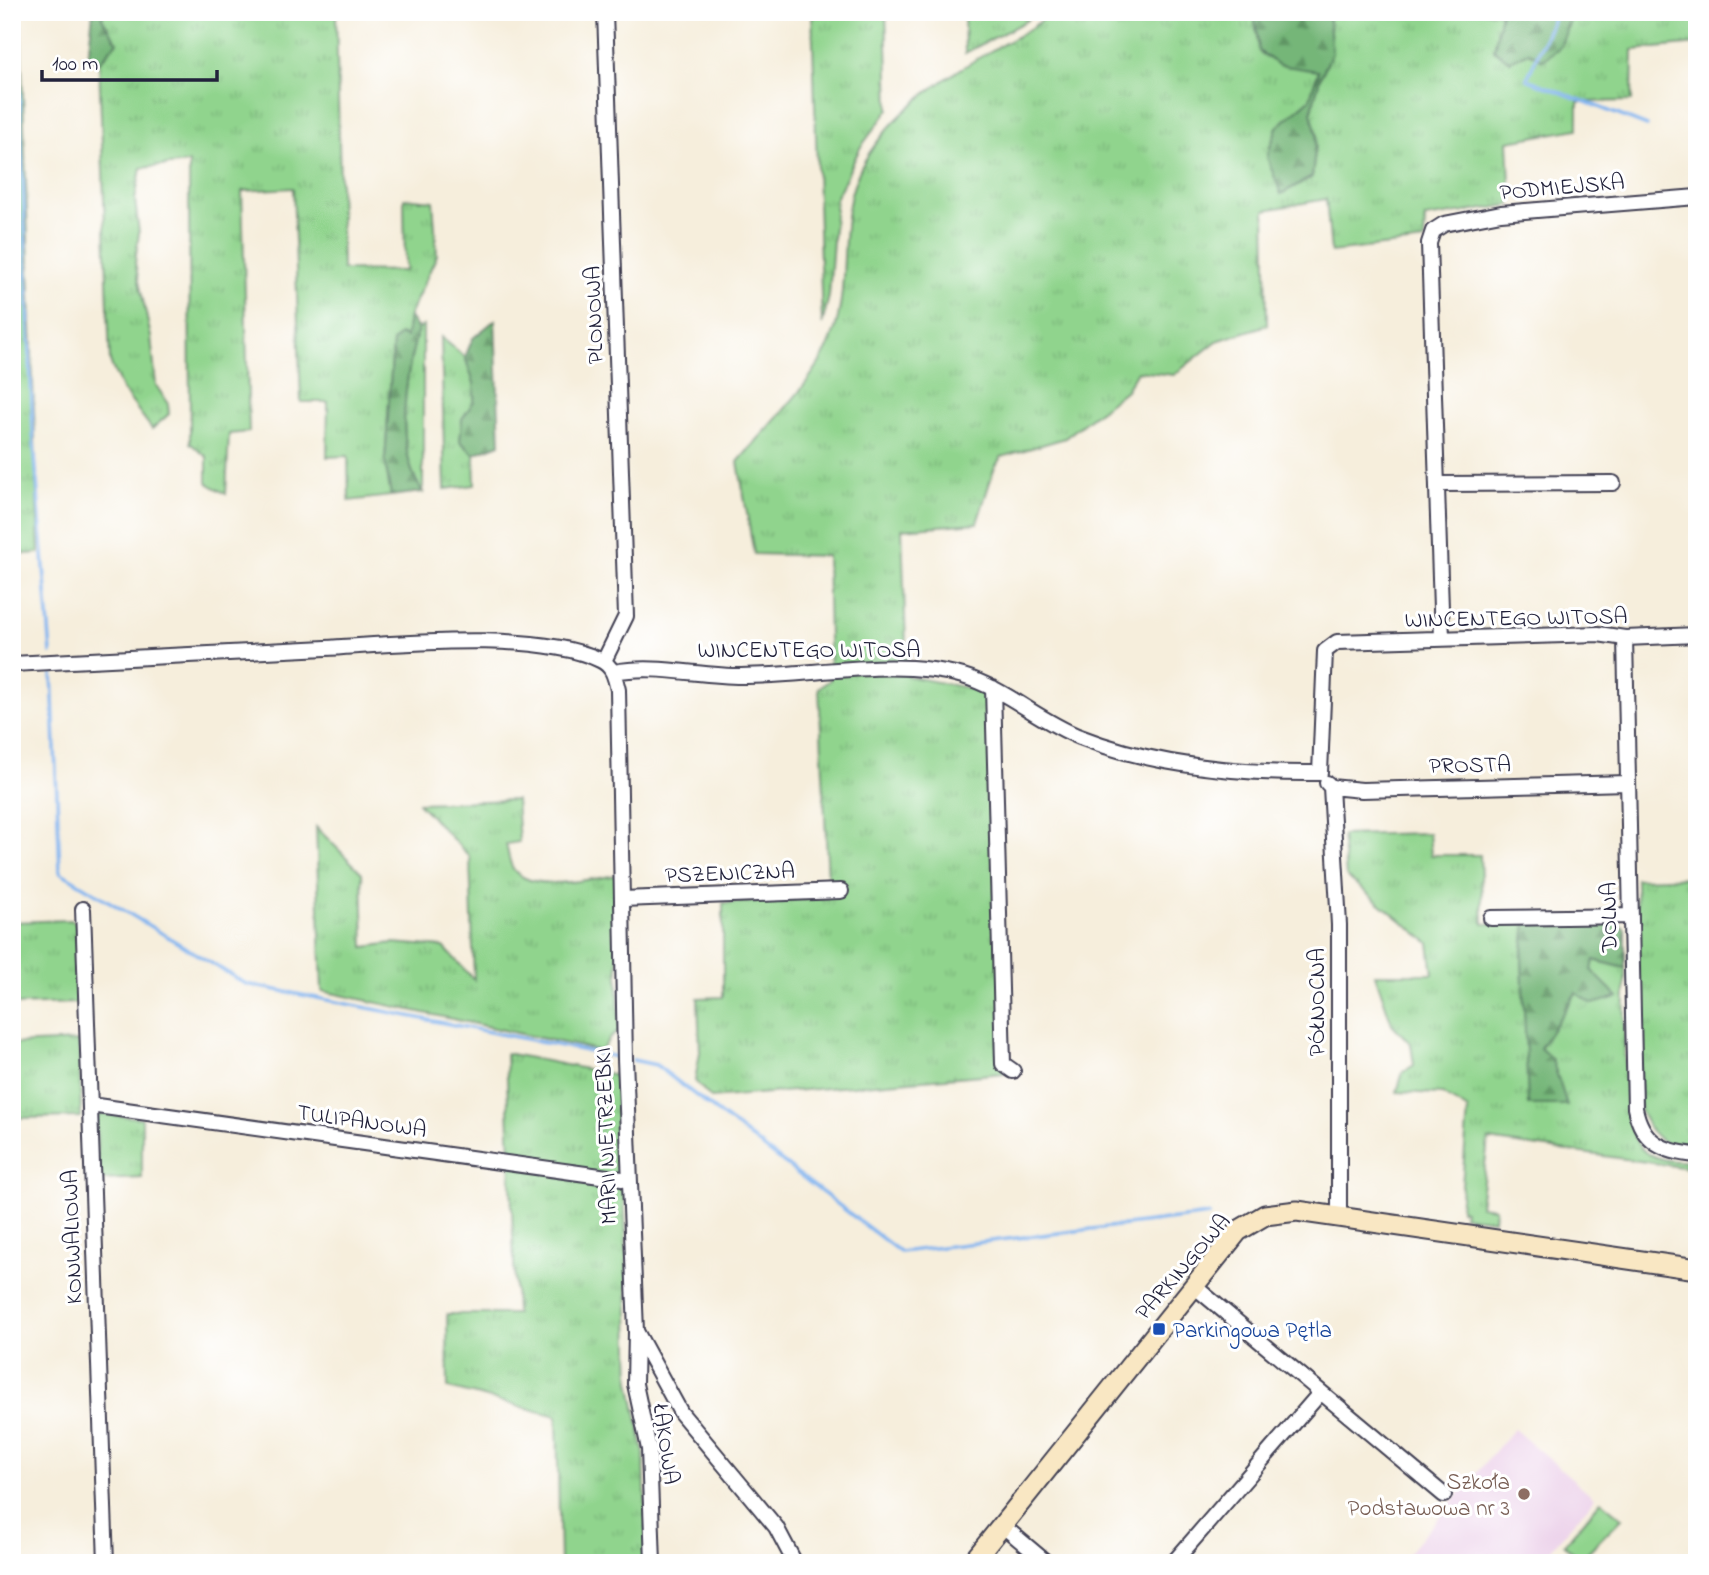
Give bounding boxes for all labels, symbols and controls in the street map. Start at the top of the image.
scale bar [42,38,217,82]
text: 100 m [52,50,98,80]
street label: PODMIEJSKA [1498,167,1626,210]
street label: PLONOWA [577,265,614,365]
street label: WINCENTEGO WITOSA [1404,601,1628,638]
street label: WINCENTEGO WITOSA [697,635,921,668]
street label: PROSTA [1429,749,1511,784]
street label: PSZENICZNA [665,856,796,893]
street label: DOLNA [1593,882,1628,953]
street label: PÓŁNOCNA [1302,948,1335,1056]
street label: MARII NIETRZEBKI [588,1047,627,1225]
street label: TULIPANOWA [295,1097,429,1148]
street label: KONWALIOWA [55,1169,92,1305]
street label: PARKINGOWA [1128,1207,1240,1328]
place label: Parkingowa Pętla [1173,1315,1332,1349]
marker: Parkingowa Pętla [1151,1321,1167,1337]
street label: ŁĄKOWA [642,1401,686,1487]
place label: Szkoła Podstawowa nr 3 [1348,1467,1510,1526]
marker: Szkoła Podstawowa nr 3 [1516,1486,1532,1502]

